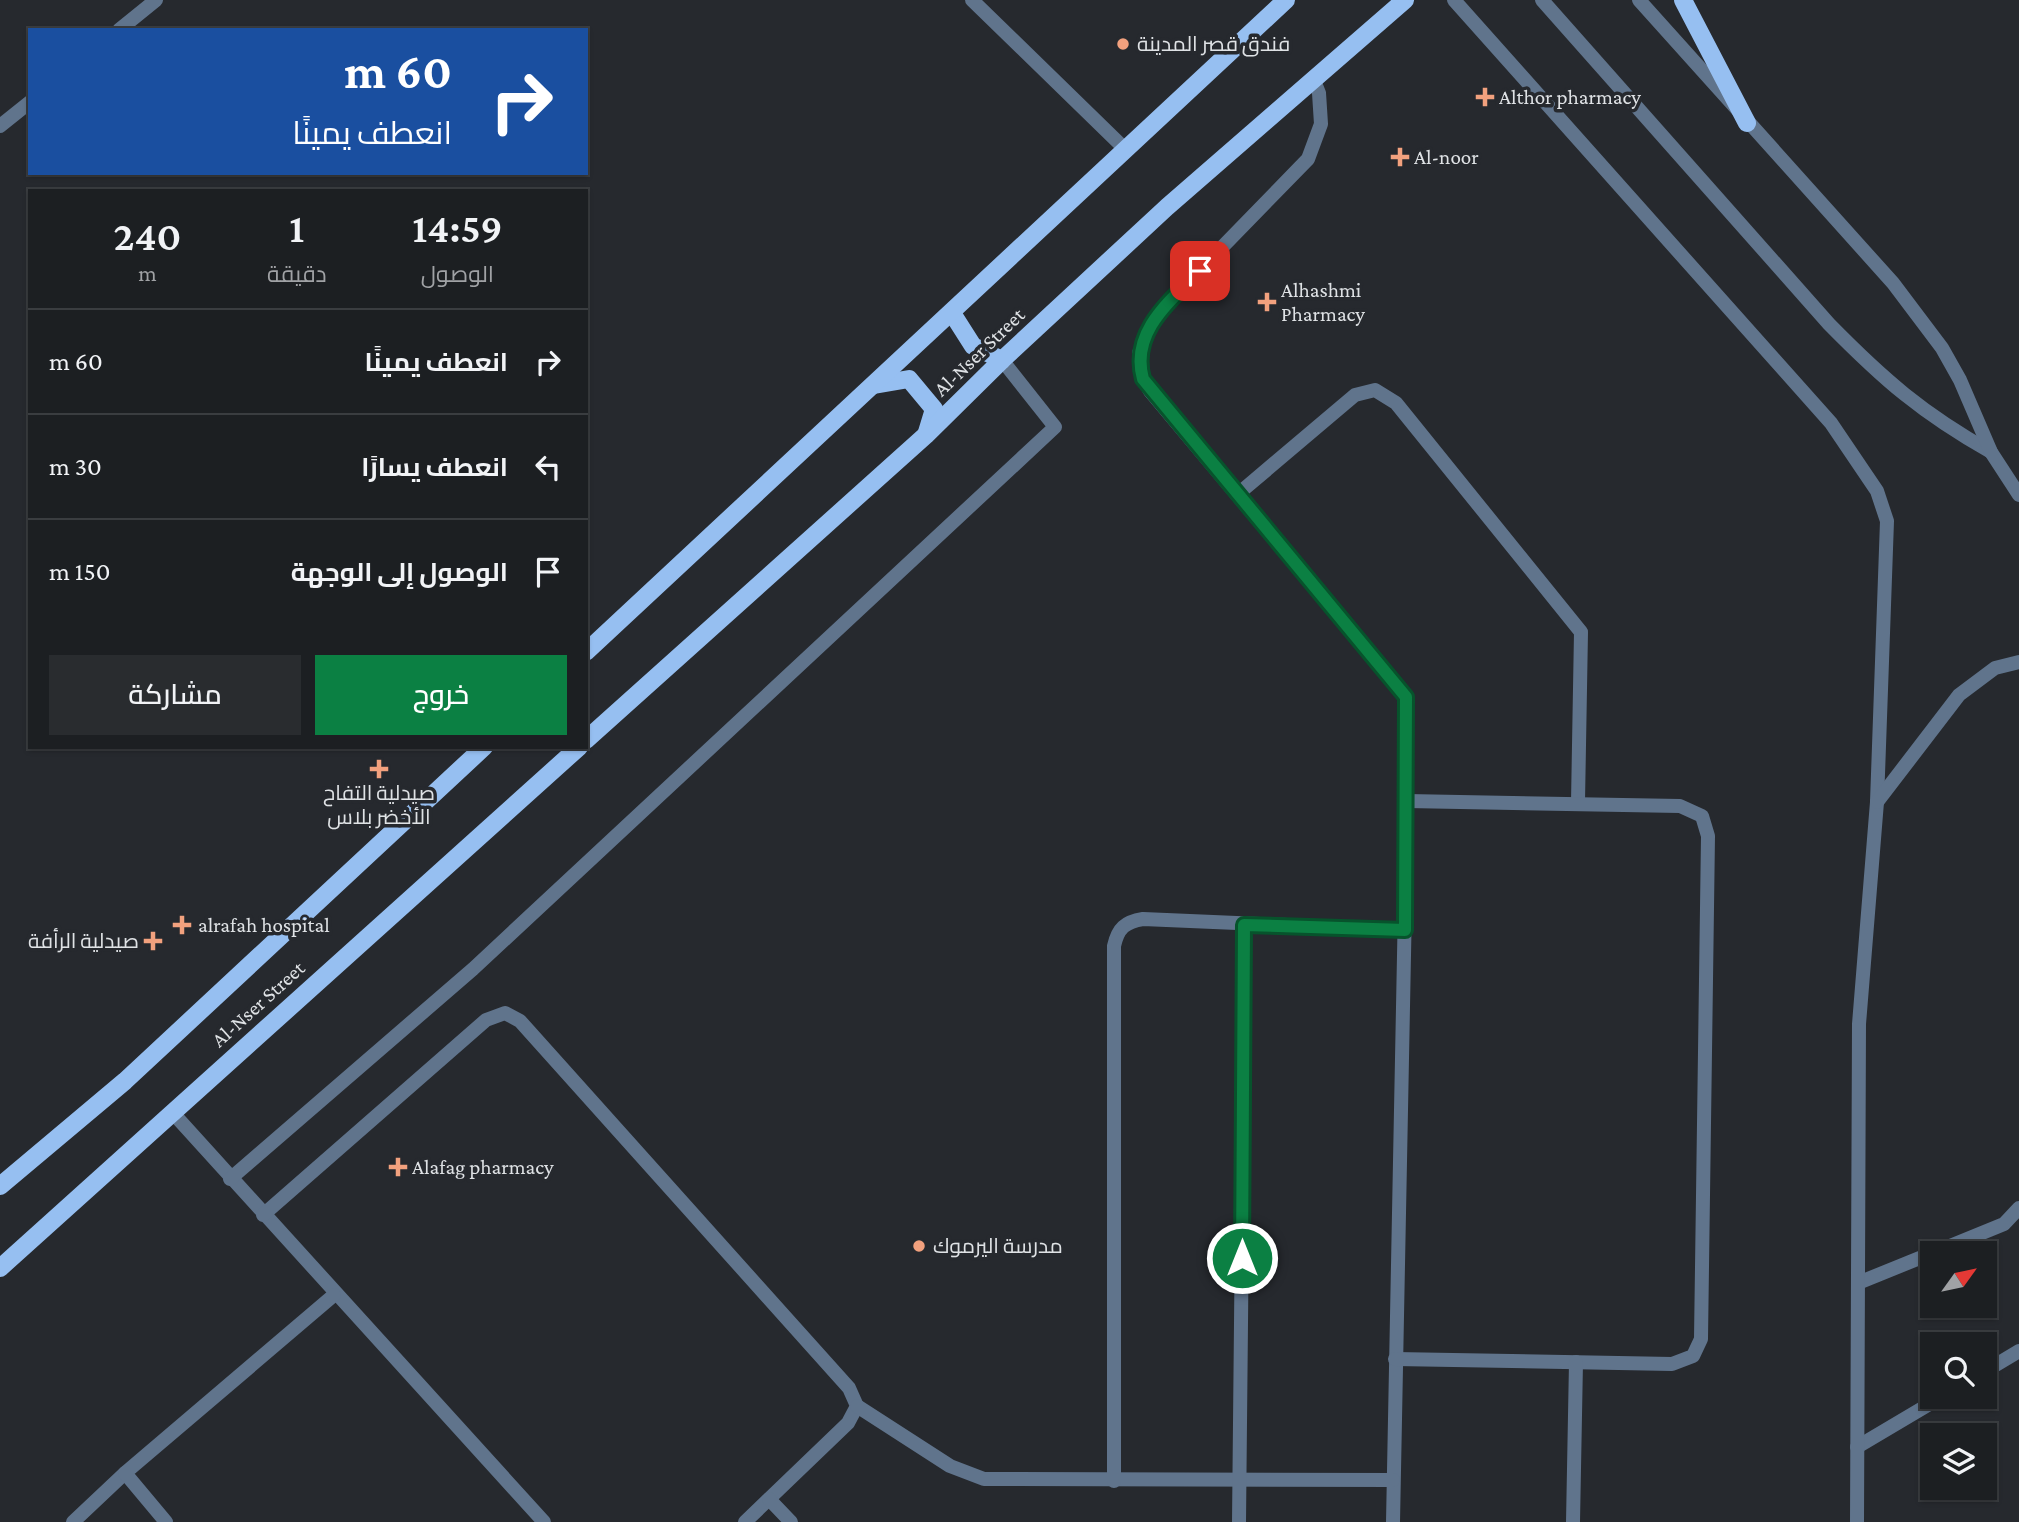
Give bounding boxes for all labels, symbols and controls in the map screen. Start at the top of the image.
place label: فندق قصر المدينة [1137,32,1290,57]
marker: فندق قصر المدينة [1115,36,1131,52]
text: 60 m [345,44,452,99]
icon: right [476,56,567,147]
place label: Althor pharmacy [1499,85,1641,109]
marker: Althor pharmacy [1477,89,1493,105]
text: انعطف يمينًا [292,115,452,151]
place label: Al-noor [1414,145,1479,169]
marker: Al-noor [1392,149,1408,165]
text: 1 [289,204,304,251]
text: 14:59 [412,204,502,251]
text: 240 [114,212,181,259]
pin [1170,241,1230,301]
icon: arrive [1181,252,1219,290]
text: m [138,260,157,286]
text: دقيقة [267,261,327,287]
text: الوصول [421,261,494,287]
place label: Alhashmi Pharmacy [1281,278,1365,326]
marker: Alhashmi Pharmacy [1259,294,1275,310]
street label: Al-Nser Street [929,302,1030,401]
icon: right [529,343,567,381]
text: 60 m [49,347,103,376]
text: انعطف يمينًا [364,348,508,377]
icon: left [529,448,567,486]
text: 30 m [49,452,102,481]
text: انعطف يسارًا [361,453,508,482]
icon: arrive [529,553,567,591]
text: 150 m [49,557,110,586]
text: الوصول إلى الوجهة [291,558,508,587]
button: مشاركة [49,655,301,735]
button: خروج [315,655,567,735]
marker: صيدلية التفاح الأخضر بلاس [371,761,387,777]
place label: صيدلية التفاح الأخضر بلاس [323,781,435,830]
place label: alrafah hospital [198,913,330,937]
marker: alrafah hospital [172,915,192,935]
place label: صيدلية الرأفة [28,928,139,953]
marker: صيدلية الرأفة [145,933,161,949]
street label: Al-Nser Street [207,955,310,1052]
place label: Alafag pharmacy [412,1155,554,1179]
marker: Alafag pharmacy [390,1159,406,1175]
position arrow [1205,1221,1279,1295]
place label: مدرسة اليرموك [933,1234,1063,1258]
marker: مدرسة اليرموك [911,1238,927,1254]
north arrow [1920,1241,1997,1318]
map controls [1920,1241,1997,1500]
button: search [1920,1332,1997,1409]
button: layers [1920,1423,1997,1500]

